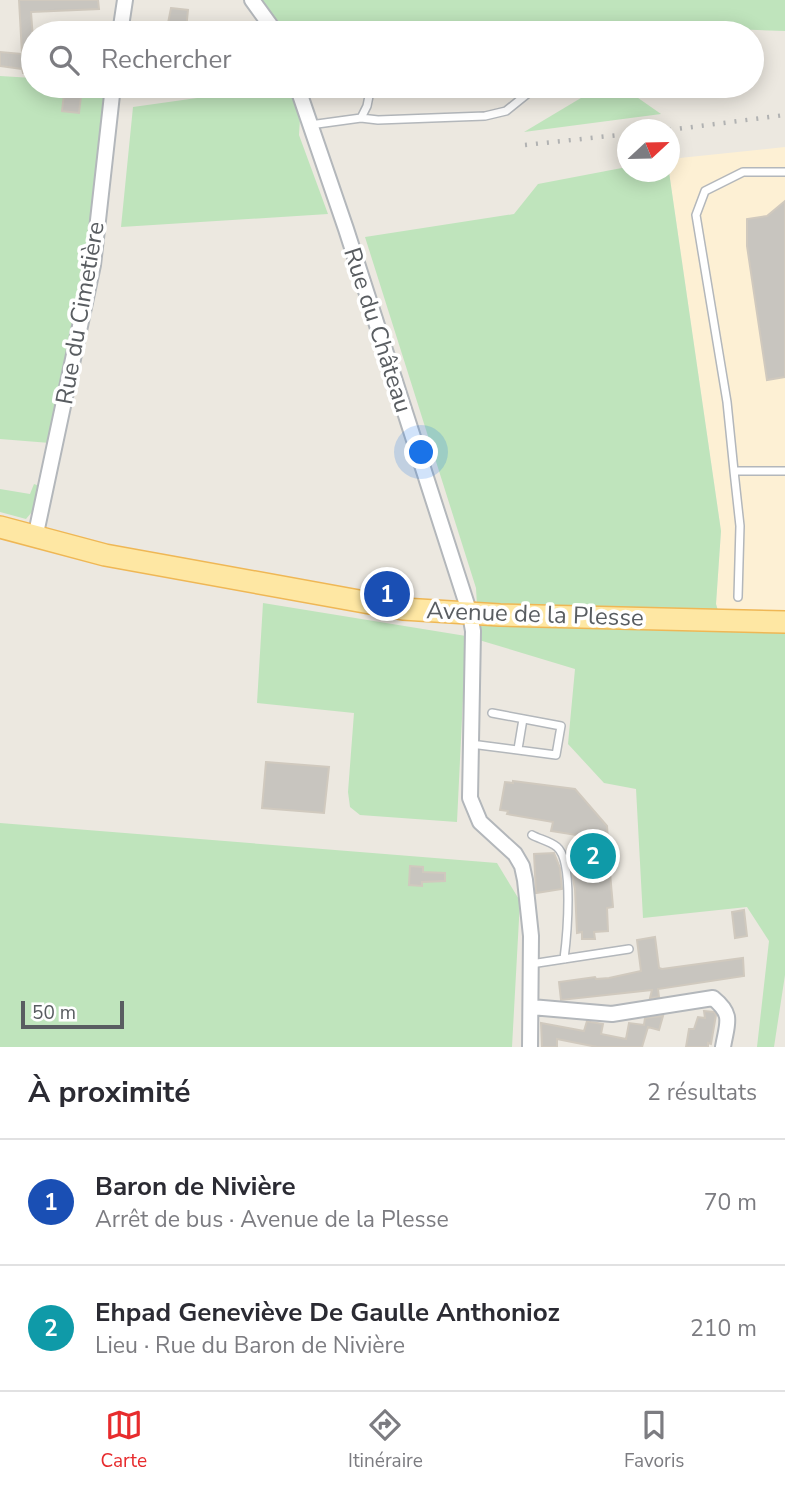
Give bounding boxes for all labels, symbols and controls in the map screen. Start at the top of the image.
search box [21,21,764,98]
icon: search [45,41,83,79]
text: Rechercher [101,42,232,77]
north arrow [617,119,680,182]
street label: Rue du Cimetière [48,219,112,407]
street label: Rue du Château [336,243,420,417]
your location [404,435,438,469]
pin: 1 [364,568,410,620]
street label: Avenue de la Plesse [426,594,644,634]
pin: 2 [570,830,616,882]
scale bar [21,998,124,1030]
text: 50 m [32,1000,76,1026]
text: À proximité [28,1072,190,1113]
text: 2 résultats [647,1077,757,1108]
text: Baron de Nivière [95,1169,296,1204]
text: 1 [44,1187,58,1218]
text: 70 m [704,1187,757,1218]
text: Arrêt de bus · Avenue de la Plesse [95,1204,449,1235]
text: Ehpad Geneviève De Gaulle Anthonioz [95,1295,560,1330]
text: 2 [44,1313,58,1344]
text: 210 m [690,1313,757,1344]
text: Lieu · Rue du Baron de Nivière [95,1330,405,1361]
tab: Carte [101,1406,147,1474]
tab: Itinéraire [348,1406,423,1474]
tab: Favoris [624,1406,684,1474]

